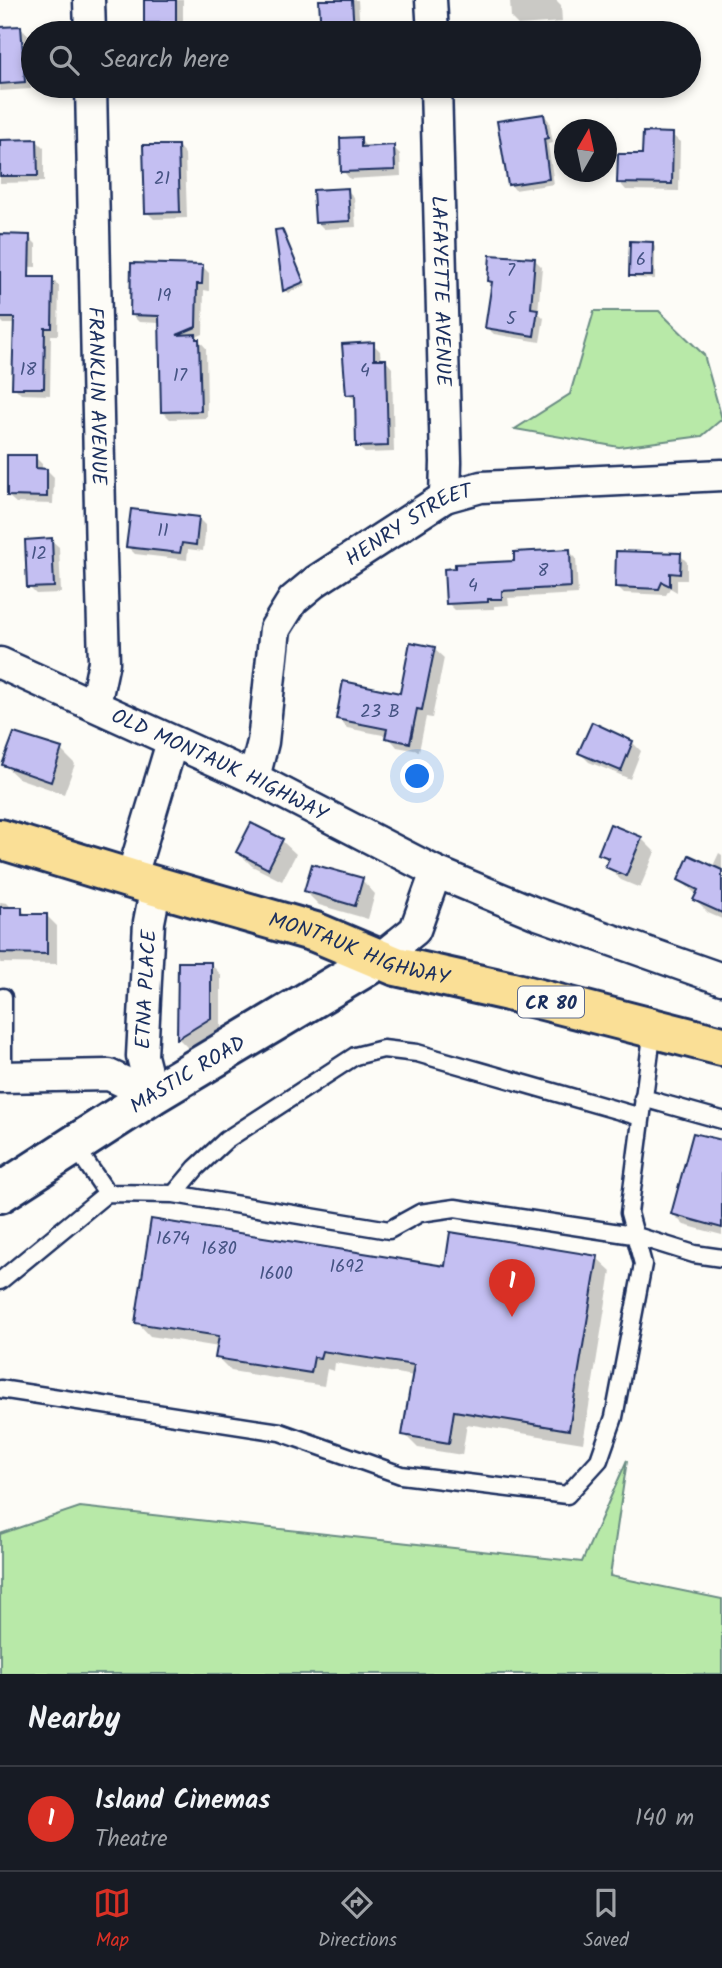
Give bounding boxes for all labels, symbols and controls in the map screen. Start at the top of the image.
search box [21,21,701,98]
text: Search here [101,39,229,81]
icon: search [45,41,83,79]
north arrow [554,119,617,182]
house number: 21 [154,165,170,194]
street label: LAFAYETTE AVENUE [421,195,459,388]
house number: 6 [636,246,646,275]
house number: 7 [507,257,516,286]
house number: 19 [157,282,171,311]
house number: 5 [506,305,517,334]
street label: FRANKLIN AVENUE [78,306,114,486]
house number: 18 [20,356,36,385]
house number: 4 [360,357,370,386]
house number: 17 [173,362,188,391]
street label: HENRY STREET [339,475,478,576]
house number: 11 [157,517,169,546]
house number: 12 [31,540,47,569]
house number: 8 [538,557,549,586]
house number: 4 [468,572,478,601]
house number: 23 B [360,698,400,727]
street label: OLD MONTAUK HIGHWAY [105,700,334,832]
your location [400,759,434,793]
street label: MONTAUK HIGHWAY [264,904,454,996]
street label: ETNA PLACE [127,928,167,1050]
road number: CR 80 [518,986,584,1018]
street label: MASTIC ROAD [124,1027,253,1123]
house number: 1674 [156,1225,190,1254]
house number: 1680 [201,1235,237,1264]
house number: 1692 [330,1253,364,1282]
pin: 1 [489,1259,535,1317]
house number: 1600 [259,1260,293,1289]
text: Nearby [28,1696,120,1744]
text: Island Cinemas [95,1780,270,1822]
text: 1 [48,1801,54,1837]
text: 140 m [635,1801,694,1837]
text: Theatre [95,1822,168,1858]
tab: Map [93,1884,131,1956]
tab: Directions [318,1884,397,1956]
tab: Saved [584,1884,629,1956]

